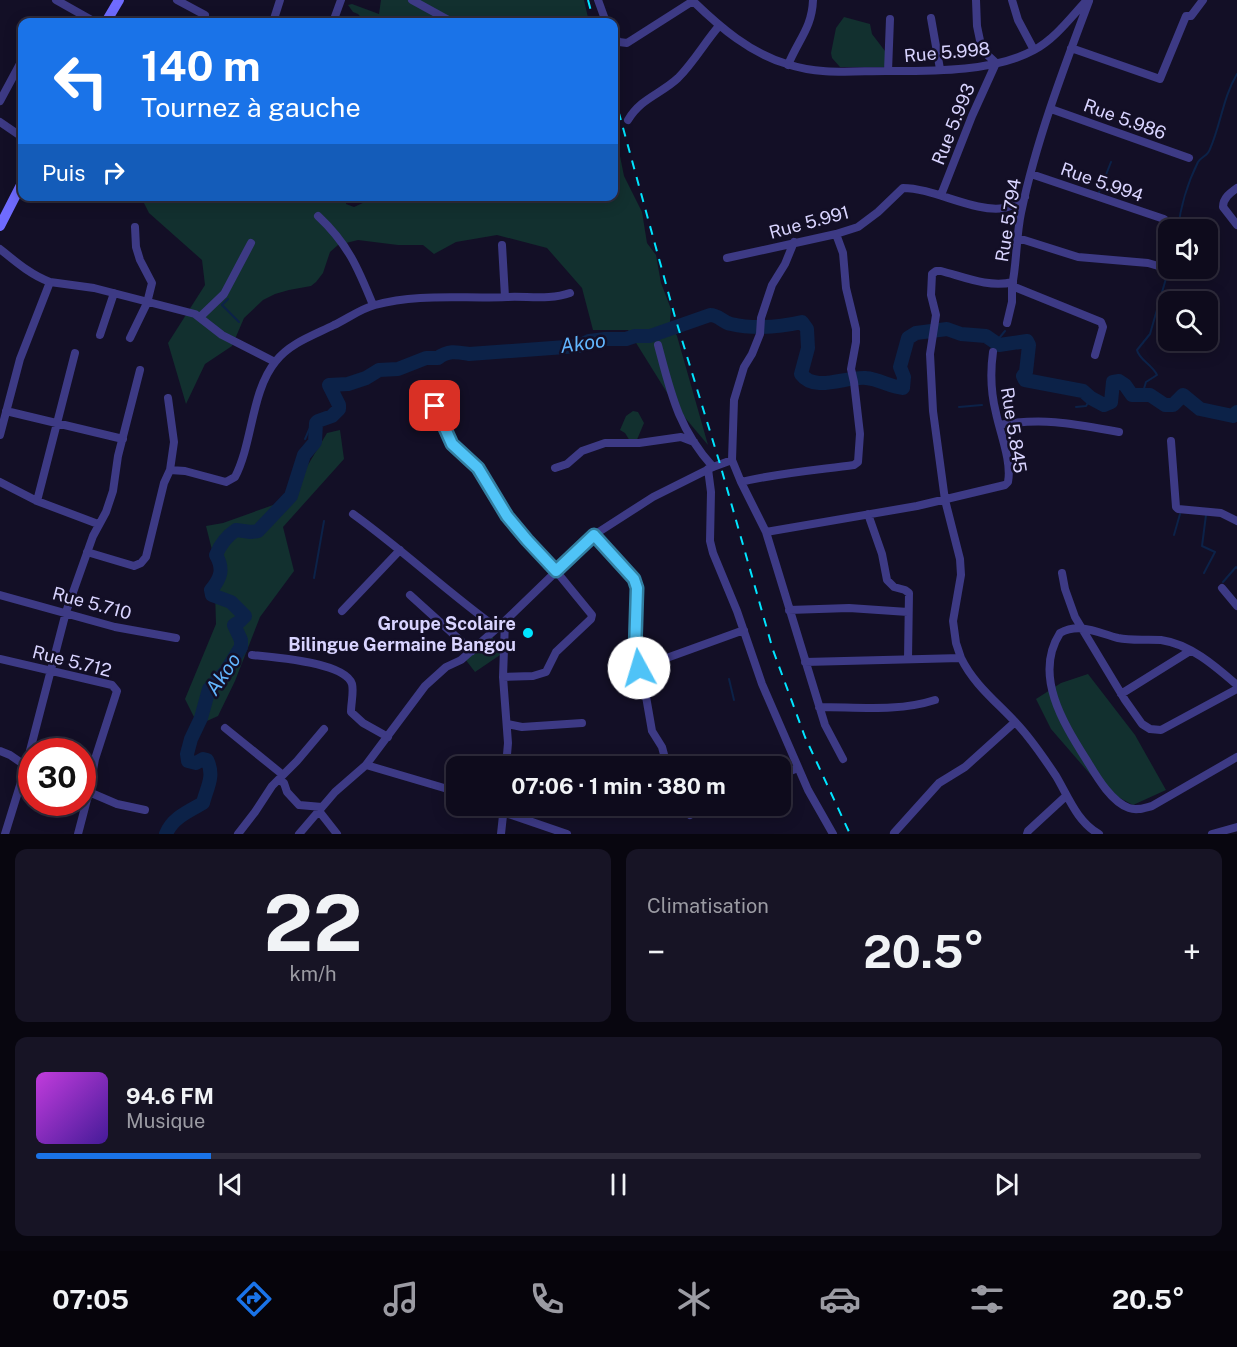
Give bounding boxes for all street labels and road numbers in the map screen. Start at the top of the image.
street label: Rue 5.998 [903,38,991,66]
street label: Rue 5.993 [927,80,979,168]
street label: Rue 5.986 [1081,94,1169,144]
street label: Rue 5.994 [1058,158,1146,206]
street label: Rue 5.794 [991,177,1025,263]
street label: Rue 5.991 [767,201,851,243]
street label: Rue 5.845 [997,385,1031,475]
street label: Rue 5.710 [50,582,134,624]
street label: Rue 5.712 [30,641,114,681]

